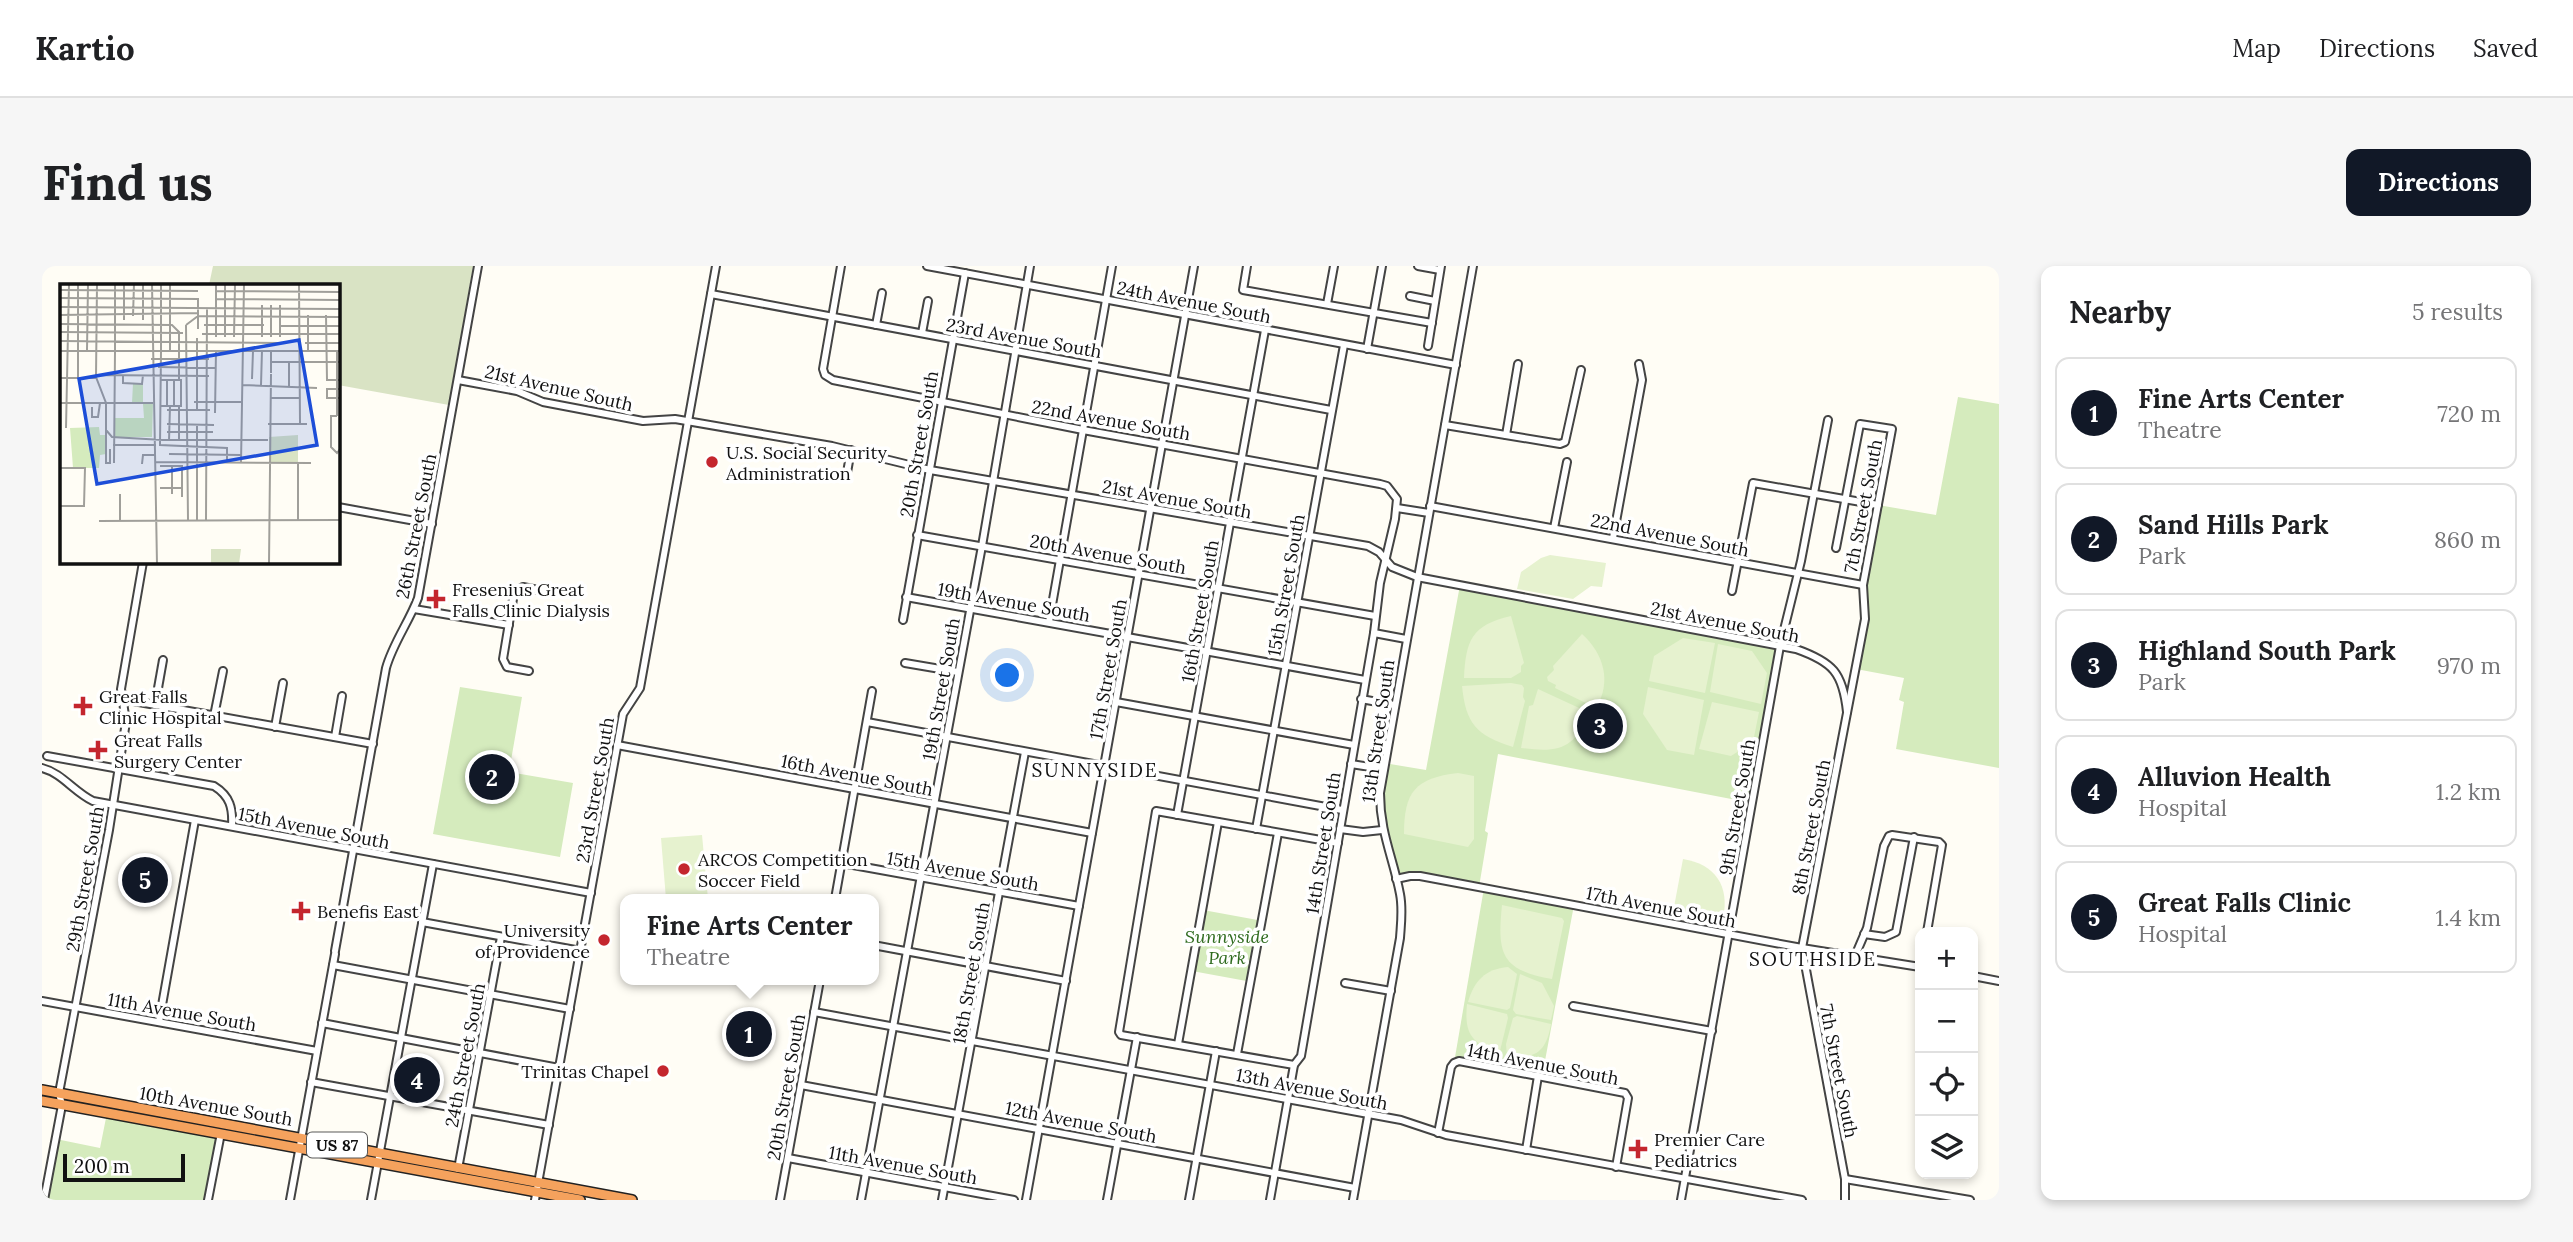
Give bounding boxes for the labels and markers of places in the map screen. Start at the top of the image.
place label: U.S. Social Security Administration [725,441,887,485]
marker: U.S. Social Security Administration [704,454,720,470]
place label: Fresenius Great Falls Clinic Dialysis [452,578,610,622]
marker: Fresenius Great Falls Clinic Dialysis [426,589,446,609]
place label: Great Falls Clinic Hospital [99,685,222,729]
marker: Great Falls Clinic Hospital [73,696,93,716]
pin: 3 [1577,700,1623,752]
place label: Great Falls Surgery Center [114,729,242,773]
marker: Great Falls Surgery Center [88,740,108,760]
pin: 2 [469,751,515,803]
place label: ARCOS Competition Soccer Field [697,848,868,892]
pin: 5 [122,854,168,906]
marker: ARCOS Competition Soccer Field [676,861,692,877]
place label: Benefis East [317,900,419,923]
marker: Benefis East [291,901,311,921]
place label: University of Providence [475,919,590,963]
marker: University of Providence [596,932,612,948]
pin: 1 [726,1008,772,1060]
pin: 4 [394,1054,440,1106]
place label: Trinitas Chapel [521,1060,649,1083]
marker: Trinitas Chapel [655,1063,671,1079]
place label: Premier Care Pediatrics [1654,1128,1765,1172]
marker: Premier Care Pediatrics [1628,1139,1648,1159]

